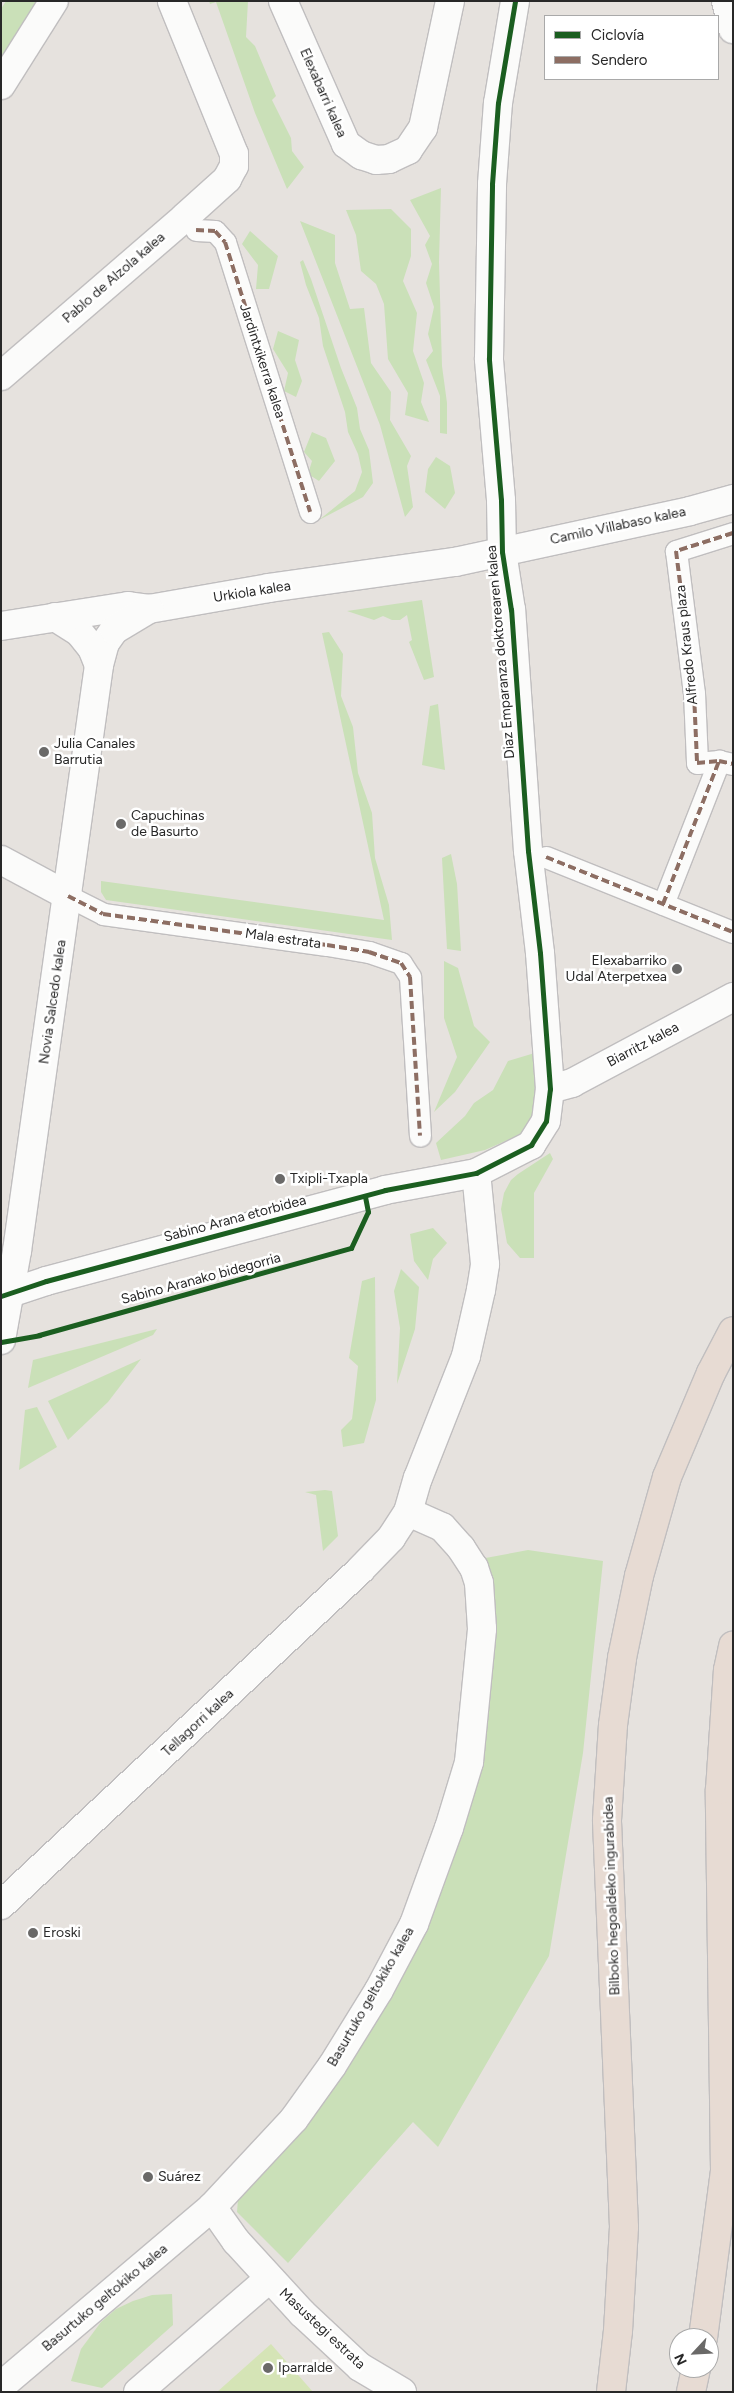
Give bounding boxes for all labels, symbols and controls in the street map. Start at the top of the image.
legend [544,15,719,80]
text: Ciclovía [591,26,644,44]
street label: Elexabarri kalea [296,46,350,140]
text: Sendero [591,51,648,69]
street label: Pablo de Alzola kalea [59,229,169,327]
street label: Jardintxikerra kalea [236,302,288,420]
street label: Camilo Villabaso kalea [549,503,687,549]
street label: Diaz Emparanza doktorearen kalea [483,544,519,760]
street label: Urkiola kalea [212,578,292,606]
street label: Alfredo Kraus plaza [672,584,702,706]
place label: Julia Canales Barrutia [54,736,135,769]
marker: Julia Canales Barrutia [38,746,50,758]
place label: Capuchinas de Basurto [131,808,204,840]
marker: Capuchinas de Basurto [115,818,127,830]
street label: Mala estrata [244,925,322,953]
street label: Novia Salcedo kalea [36,939,70,1065]
place label: Elexabarriko Udal Aterpetxea [566,953,667,986]
marker: Elexabarriko Udal Aterpetxea [671,963,683,975]
street label: Biarritz kalea [604,1019,682,1071]
place label: Txipli-Txapla [290,1171,368,1187]
marker: Txipli-Txapla [274,1173,286,1185]
street label: Sabino Arana etorbidea [162,1192,308,1246]
street label: Sabino Aranako bidegorria [119,1250,283,1308]
street label: Tellagorri kalea [159,1685,237,1761]
street label: Bilboko hegoaldeko ingurabidea [600,1796,624,1996]
street label: Basurtuko geltokiko kalea [324,1924,418,2070]
place label: Eroski [43,1925,81,1941]
marker: Eroski [27,1927,39,1939]
place label: Suárez [158,2169,201,2185]
marker: Suárez [142,2171,154,2183]
street label: Basurtuko geltokiko kalea [39,2241,171,2355]
street label: Masustegi estrata [276,2285,368,2373]
north arrow [669,2328,719,2378]
text: N [671,2351,691,2368]
place label: Iparralde [278,2360,333,2376]
marker: Iparralde [262,2362,274,2374]

